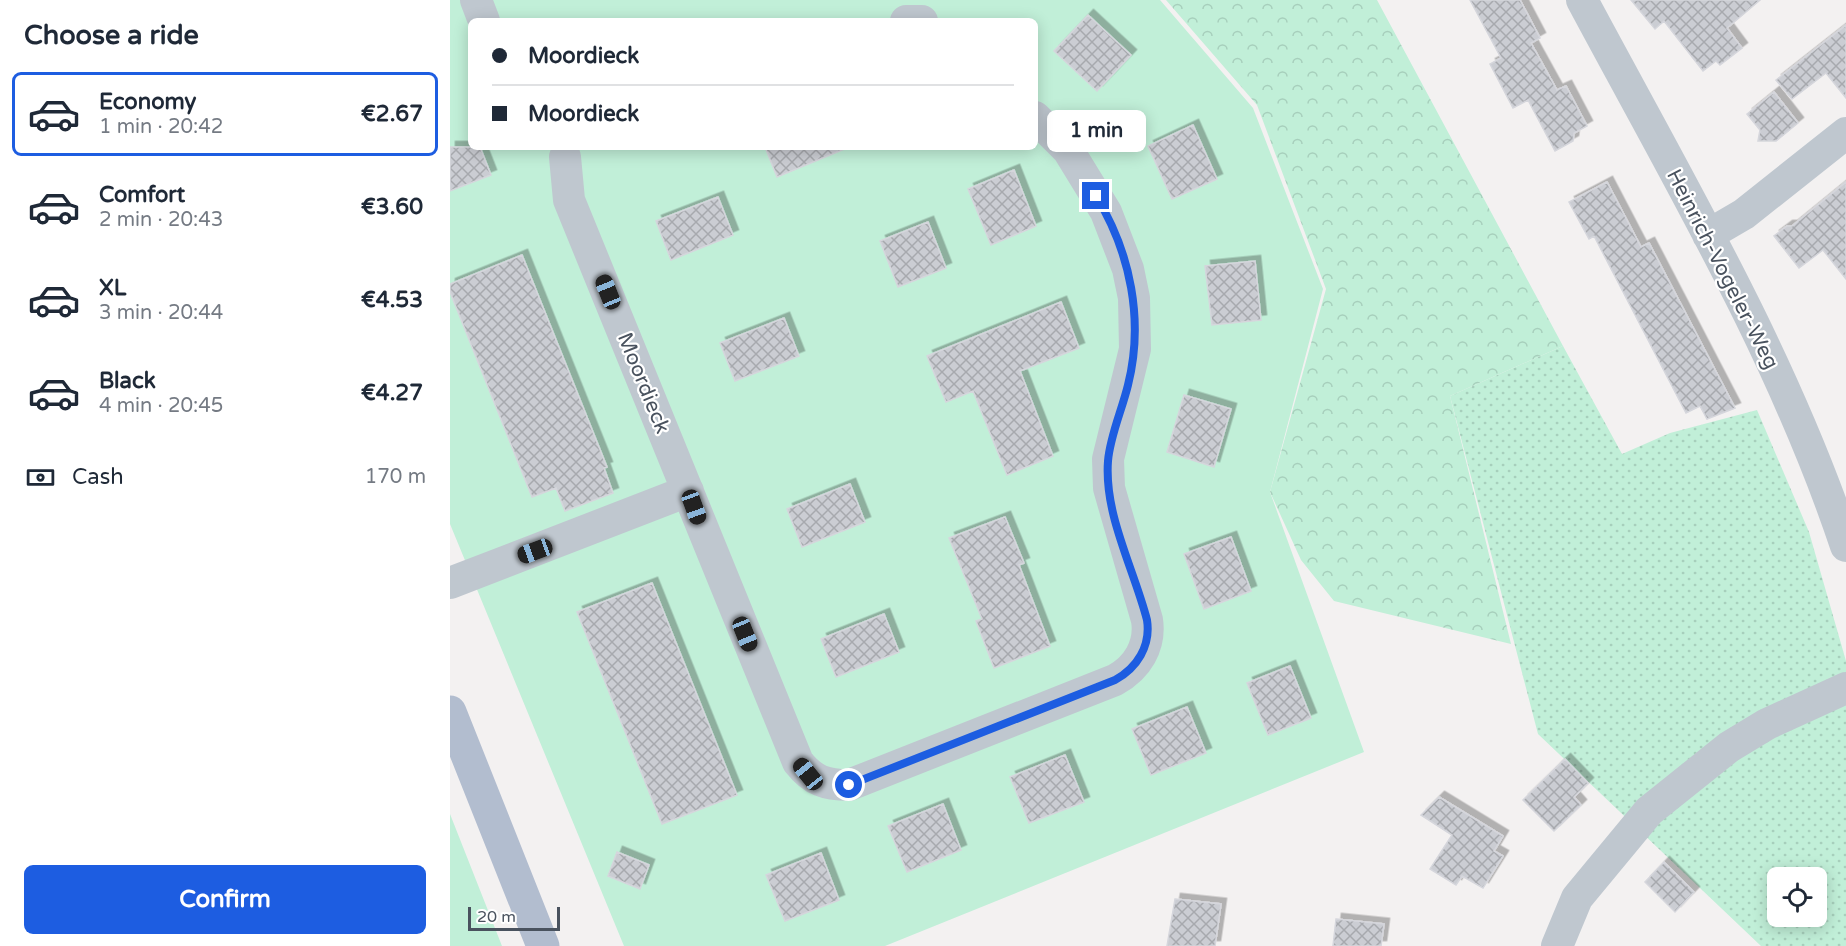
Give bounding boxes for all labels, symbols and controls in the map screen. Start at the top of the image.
text: Choose a ride [24,19,199,52]
text: Moordieck [528,43,639,69]
icon: car [27,87,81,141]
text: Economy [99,89,196,115]
text: €2.67 [361,101,423,127]
text: Moordieck [528,101,639,127]
callout: 1 min [1046,109,1146,151]
text: 1 min · 20:42 [99,115,223,139]
text: 1 min [1070,119,1123,143]
street label: Heinrich-Vogeler-Weg [1661,165,1784,373]
icon: car [27,180,81,234]
text: Comfort [99,182,185,208]
route end [1082,182,1109,209]
text: €3.60 [361,194,423,220]
text: 2 min · 20:43 [99,208,223,232]
car [593,272,623,312]
icon: car [27,273,81,327]
text: XL [99,275,126,301]
text: €4.53 [361,287,423,313]
text: 3 min · 20:44 [99,301,223,325]
street label: Moordieck [612,329,675,437]
icon: car [27,366,81,420]
text: Black [99,368,156,394]
text: €4.27 [361,380,423,406]
text: 4 min · 20:45 [99,394,223,418]
icon: cash [24,461,57,494]
text: Cash [72,464,124,490]
text: 170 m [365,465,426,489]
car [679,487,709,527]
car [515,536,555,566]
car [730,614,760,654]
car [790,754,826,794]
route start [835,771,862,798]
button: Confirm [24,865,426,934]
map controls [1767,867,1827,927]
button: locate [1767,867,1827,927]
scale bar [468,904,560,932]
text: 20 m [477,907,516,927]

